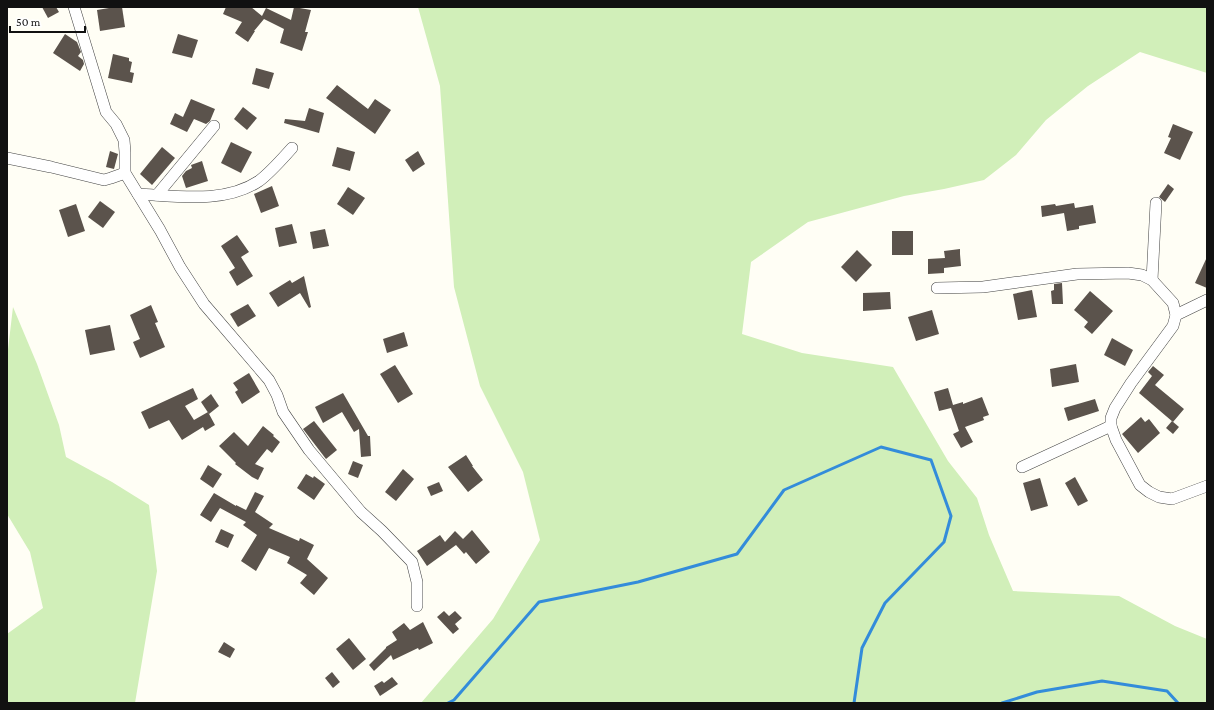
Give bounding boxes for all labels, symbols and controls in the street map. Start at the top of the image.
scale bar [10,8,85,34]
text: 50 m [16,15,41,29]

